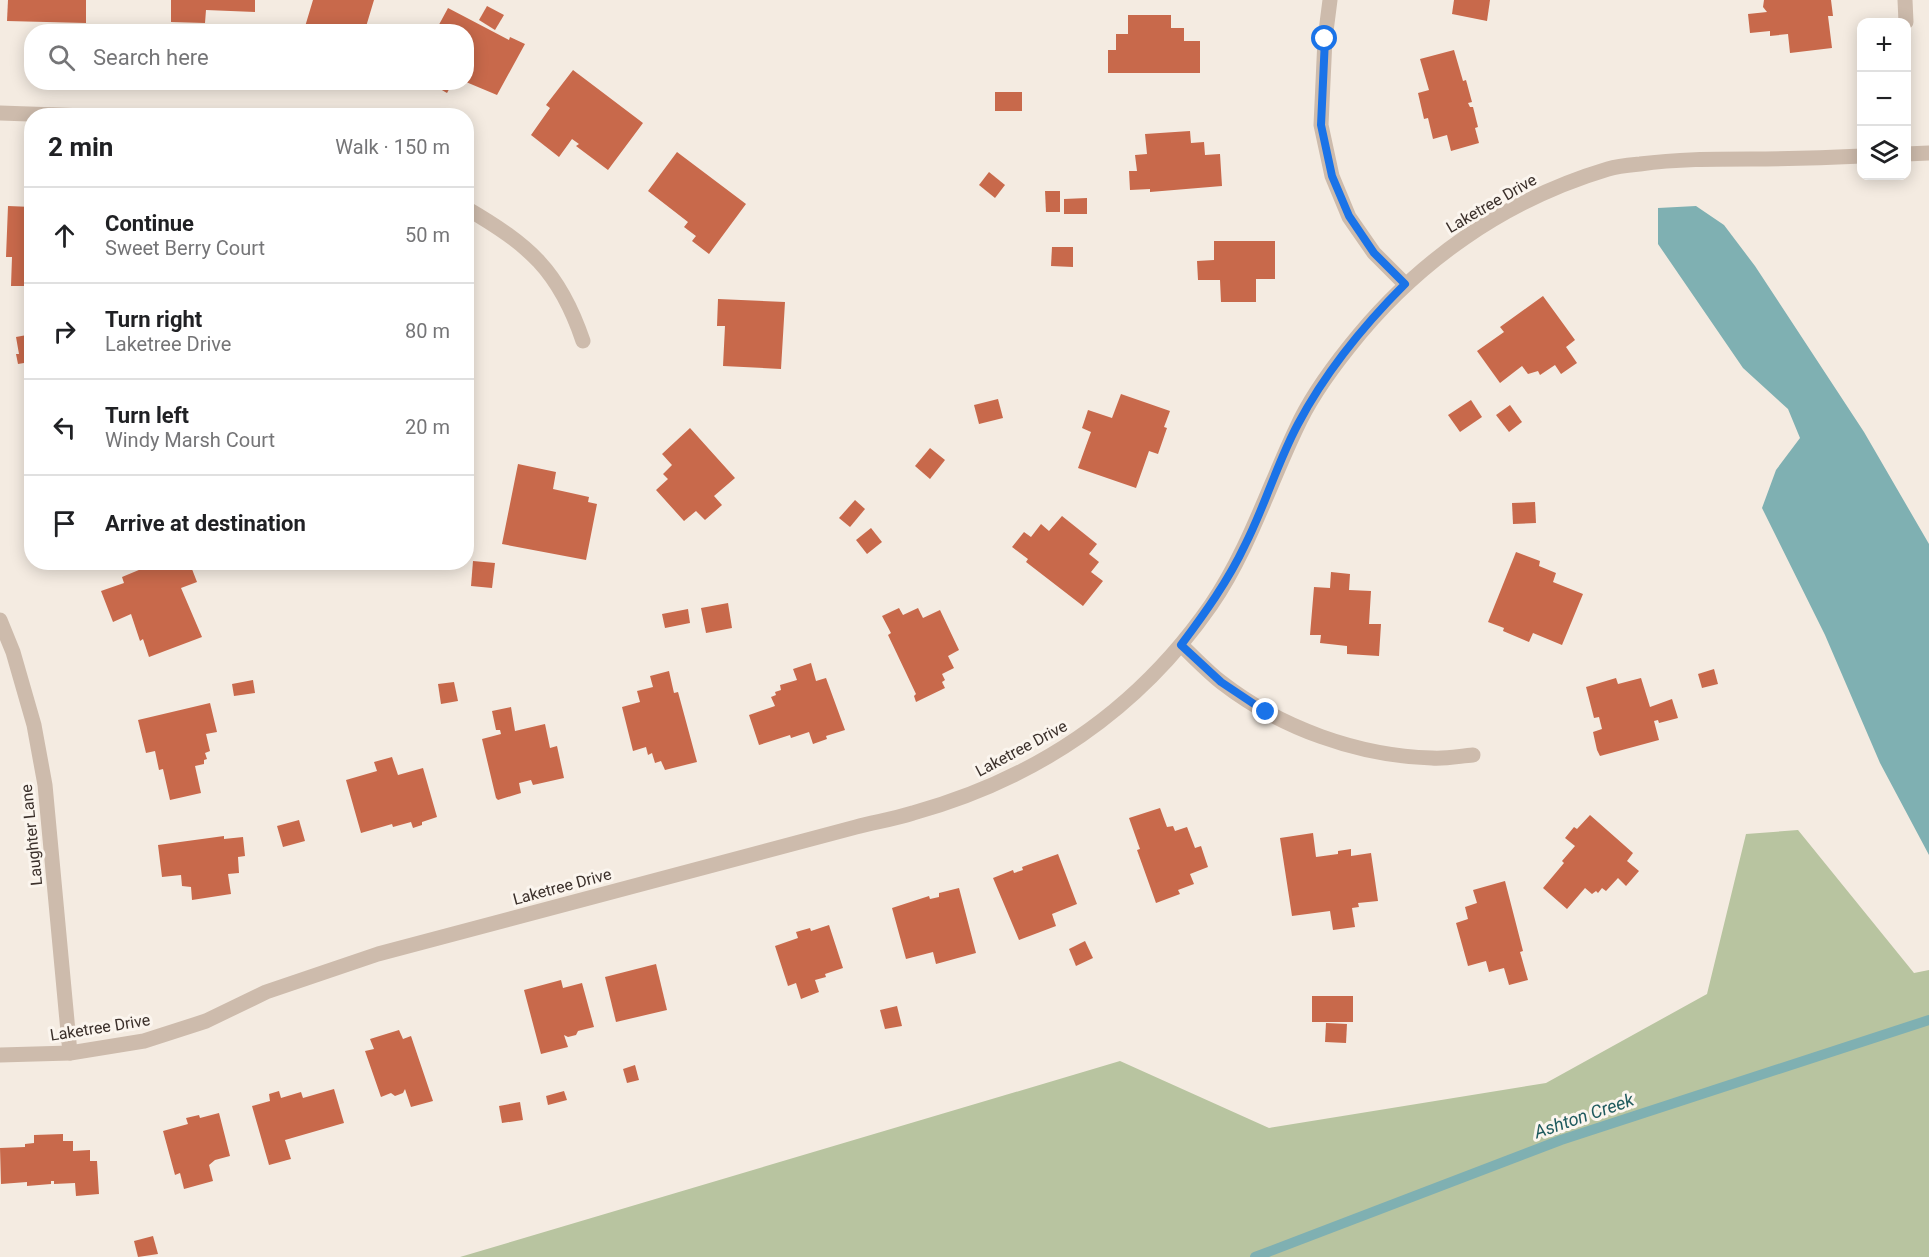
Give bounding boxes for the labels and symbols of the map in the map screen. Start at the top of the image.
route start [1311,25,1337,51]
street label: Laketree Drive [1443,170,1540,237]
route end [1252,698,1278,724]
street label: Laketree Drive [972,716,1070,781]
street label: Laughter Lane [17,783,46,887]
street label: Laketree Drive [511,864,613,909]
street label: Laketree Drive [49,1010,152,1045]
water label: Ashton Creek [1530,1088,1638,1143]

